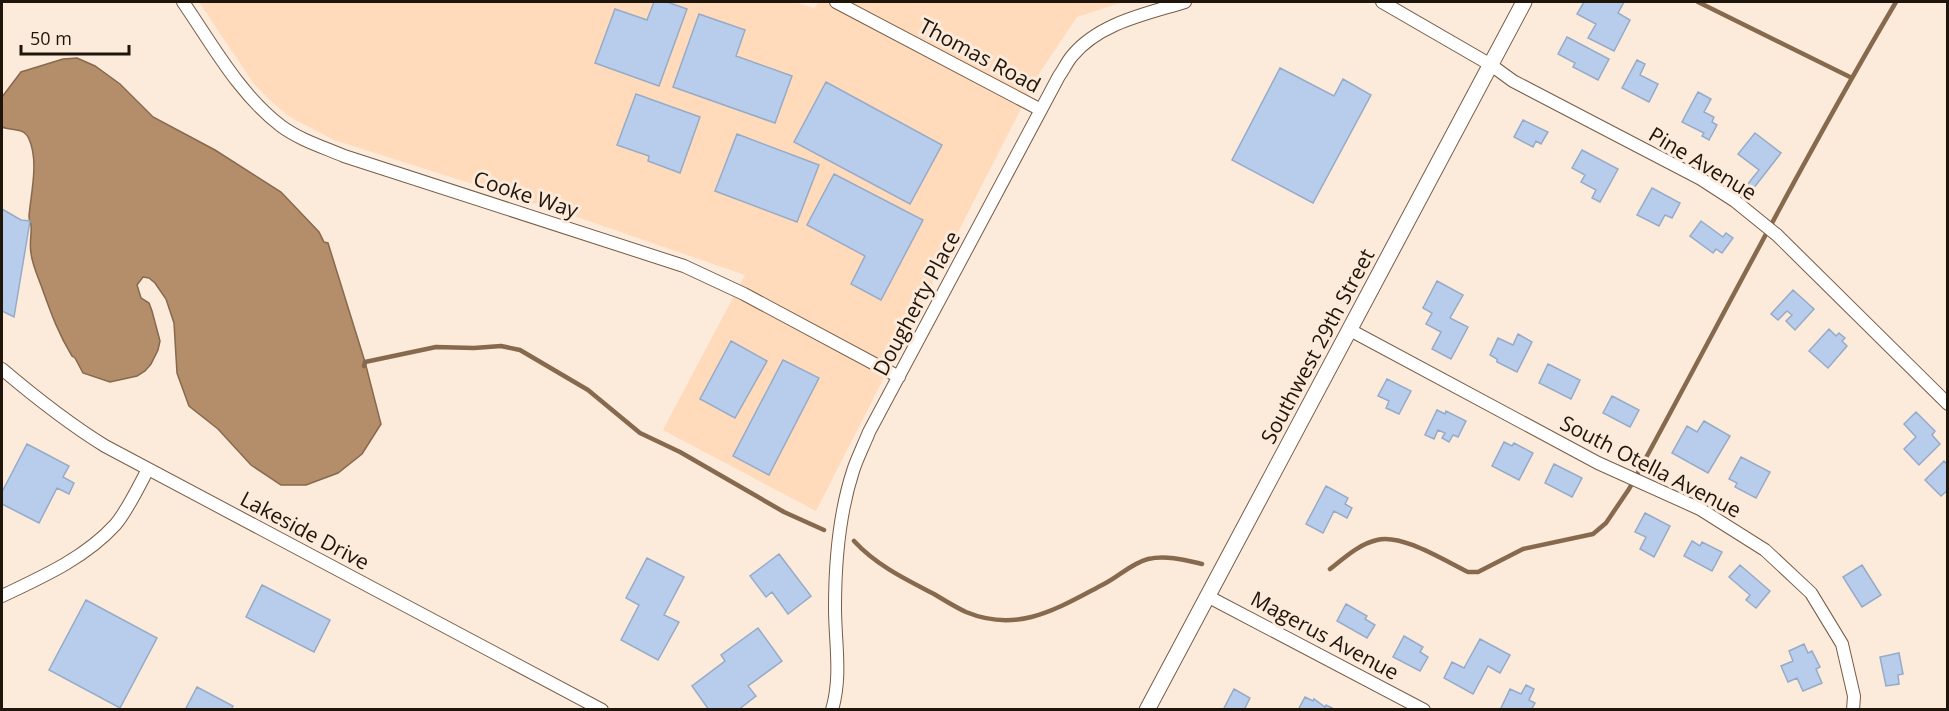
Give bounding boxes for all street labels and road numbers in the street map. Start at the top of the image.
street label: Thomas Road [914,11,1046,99]
street label: Pine Avenue [1644,120,1762,206]
street label: Cooke Way [470,164,582,224]
street label: Dougherty Place [866,226,966,380]
street label: Southwest 29th Street [1254,244,1380,448]
street label: South Otella Avenue [1556,408,1746,524]
street label: Lakeside Drive [236,484,374,576]
street label: Magerus Avenue [1246,584,1404,686]

